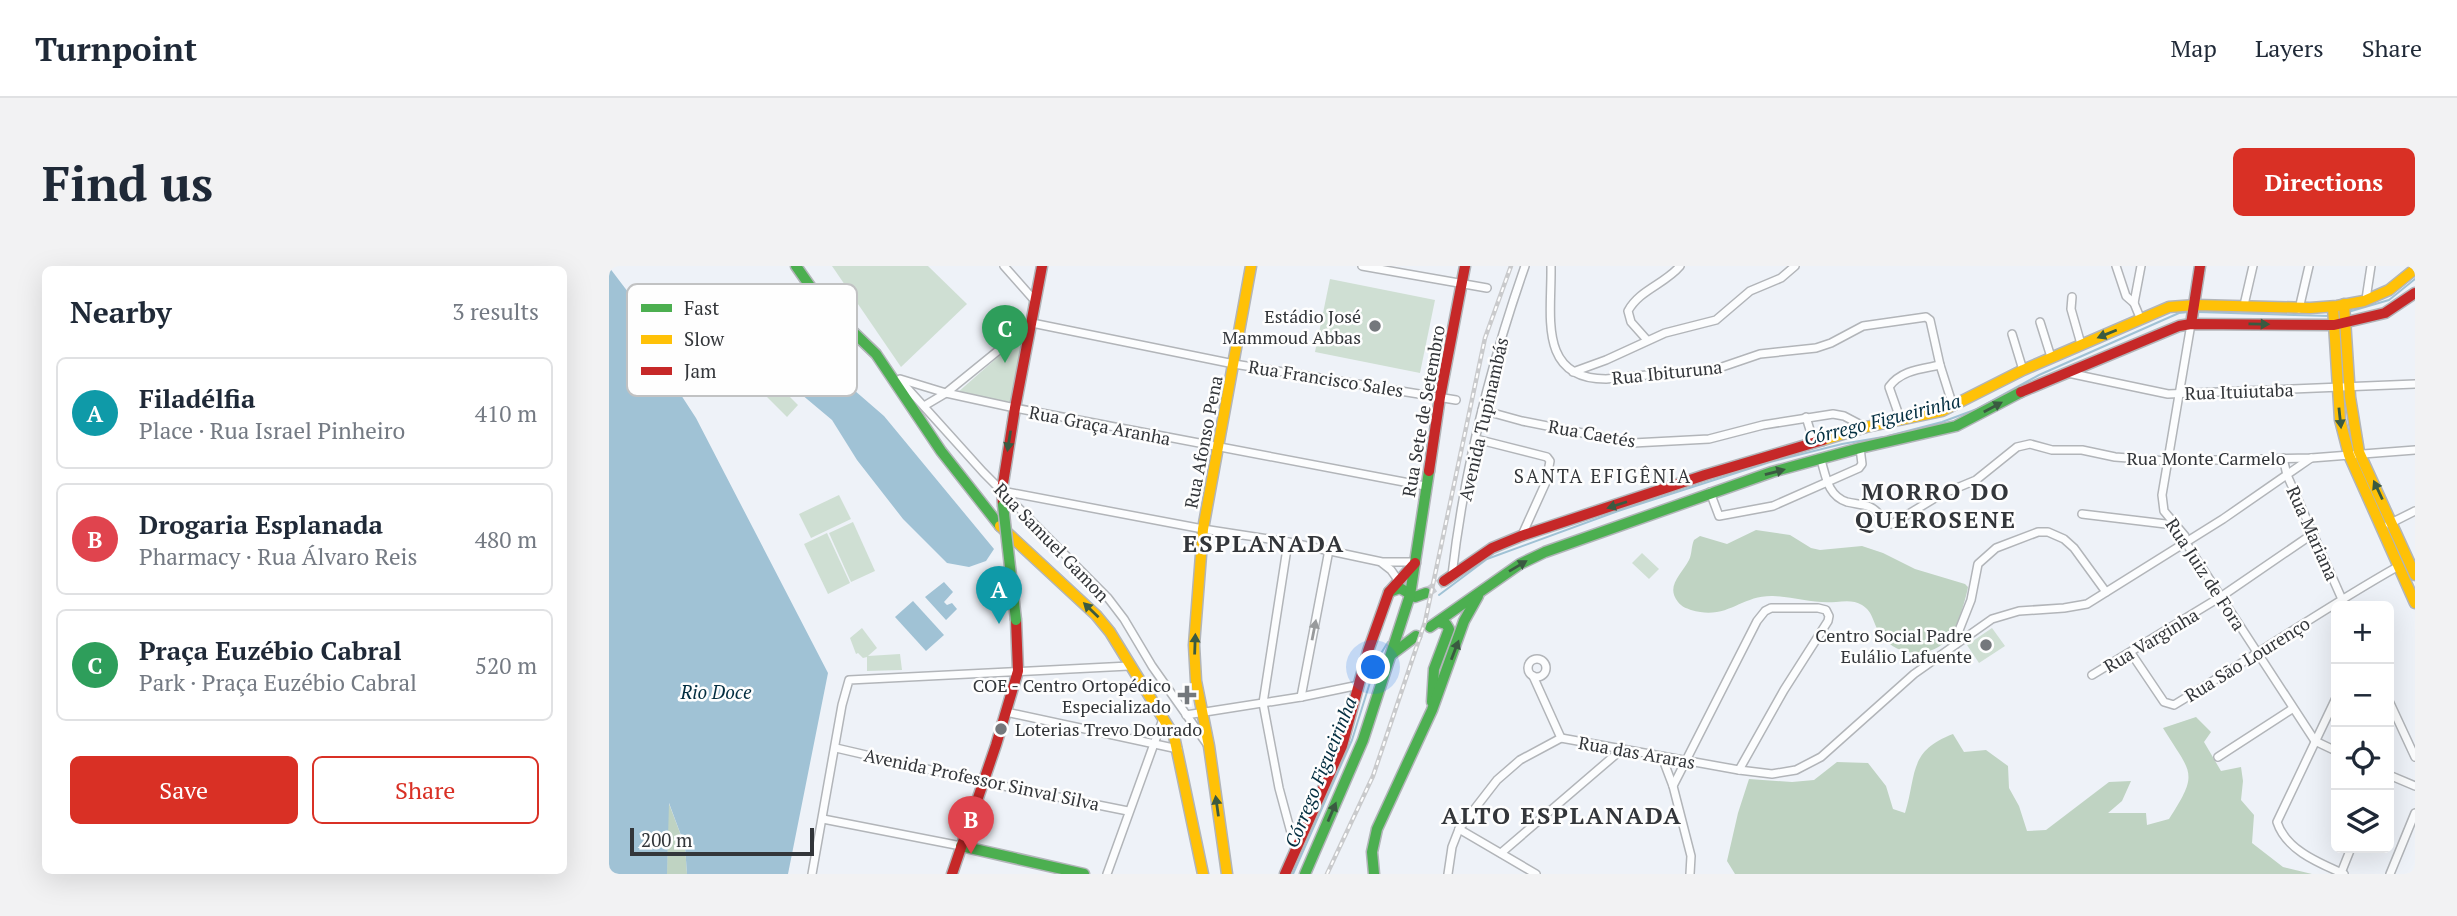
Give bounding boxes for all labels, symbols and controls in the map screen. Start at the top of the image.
text: Turnpoint [35,27,197,70]
text: Map [2170,32,2217,64]
text: Layers [2255,32,2324,64]
text: Share [2362,32,2422,64]
button: Directions [2233,148,2415,216]
text: Find us [42,150,213,215]
legend [627,284,857,396]
text: Nearby [70,292,172,332]
text: Fast [684,295,719,320]
text: 3 results [452,296,539,327]
place label: Estádio José Mammoud Abbas [1222,304,1361,349]
pin: C [982,305,1028,363]
marker: Estádio José Mammoud Abbas [1367,318,1383,334]
one-way arrow [2249,319,2271,330]
street label: Rua Sete de Setembro [1396,323,1450,499]
text: Slow [684,326,725,351]
one-way arrow [2096,328,2117,339]
street label: Avenida Tupinambás [1453,335,1513,503]
street label: Rua Francisco Sales [1247,354,1405,402]
street label: Rua Ibituruna [1611,354,1723,390]
text: Jam [684,358,717,383]
street label: Rua Afonso Pena [1178,374,1228,510]
street label: Rua Ituiutaba [2184,377,2294,405]
text: Filadélfia [139,381,256,415]
water label: Córrego Figueirinha [1801,387,1963,451]
text: A [87,398,103,429]
text: 410 m [475,398,537,429]
street label: Rua Graça Aranha [1027,400,1173,450]
one-way arrow [1983,401,2002,413]
one-way arrow [2335,407,2346,429]
street label: Rua Caetés [1546,413,1638,453]
text: Place · Rua Israel Pinheiro [139,415,405,446]
one-way arrow [1004,430,1015,452]
street label: Rua Monte Carmelo [2126,446,2286,470]
district label: SANTA EFIGÊNIA [1514,463,1692,488]
one-way arrow [1765,466,1786,476]
district label: MORRO DO QUEROSENE [1855,475,2017,535]
street label: Rua Samuel Gamon [989,477,1115,607]
one-way arrow [2372,480,2383,501]
street label: Rua Mariana [2281,482,2345,584]
one-way arrow [1607,500,1628,510]
text: Drogaria Esplanada [139,507,383,541]
street label: Rua Juiz de Fora [2161,513,2251,635]
text: B [88,524,102,555]
text: 480 m [475,524,537,555]
district label: ESPLANADA [1183,527,1345,559]
text: Pharmacy · Rua Álvaro Reis [139,541,417,572]
one-way arrow [1509,560,1528,573]
pin: A [976,566,1022,624]
map controls [2331,601,2394,853]
button: + [2331,601,2394,664]
one-way arrow [1082,602,1099,619]
street label: Rua Varginha [2099,602,2203,678]
street label: Rua São Lourenço [2180,611,2314,707]
one-way arrow [1309,619,1320,641]
place label: Centro Social Padre Eulálio Lafuente [1815,623,1972,668]
text: Praça Euzébio Cabral [139,633,402,667]
one-way arrow [1189,633,1200,655]
marker: Centro Social Padre Eulálio Lafuente [1978,637,1994,653]
one-way arrow [1450,639,1461,660]
text: C [88,650,103,681]
text: 520 m [475,650,537,681]
your location [1356,650,1390,684]
button: − [2331,664,2394,727]
text: Park · Praça Euzébio Cabral [139,667,417,698]
place label: COE - Centro Ortopédico Especializado [973,673,1171,718]
water label: Rio Doce [679,679,752,704]
marker: COE - Centro Ortopédico Especializado [1177,685,1197,705]
water label: Córrego Figueirinha [1278,693,1362,851]
place label: Loterias Trevo Dourado [1015,717,1202,741]
marker: Loterias Trevo Dourado [993,721,1009,737]
button: locate [2331,727,2394,790]
street label: Rua das Araras [1577,730,1697,774]
street label: Avenida Professor Sinval Silva [862,742,1102,816]
button: Save [70,756,298,824]
button: Share [312,756,539,824]
button: layers [2331,790,2394,853]
one-way arrow [1211,795,1222,817]
pin: B [948,796,994,854]
district label: ALTO ESPLANADA [1441,799,1683,831]
one-way arrow [1326,802,1337,823]
scale bar [630,825,814,857]
text: 200 m [641,827,692,852]

